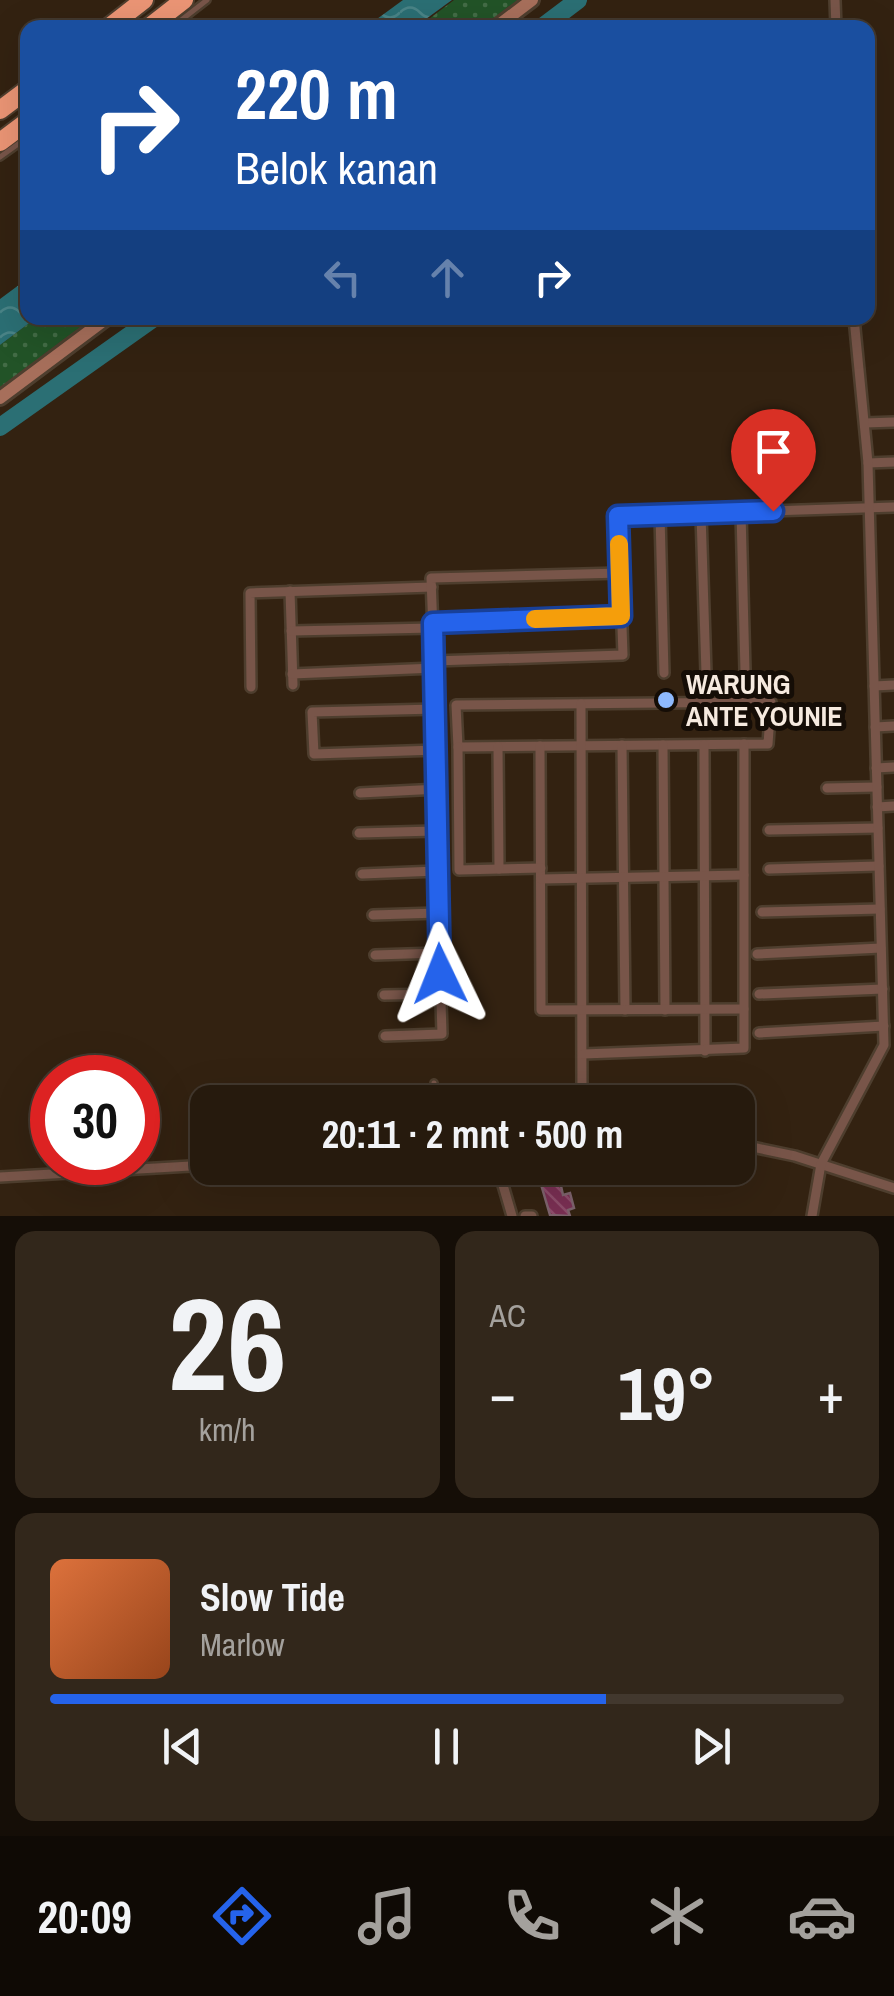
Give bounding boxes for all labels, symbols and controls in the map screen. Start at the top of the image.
text: 220 m [235,47,398,141]
icon: right [70,60,200,190]
text: Belok kanan [235,137,438,198]
icon: left [315,250,370,305]
icon: ahead [420,250,475,305]
icon: right [525,250,580,305]
pin [731,409,816,512]
icon: arrive [746,424,801,479]
place label: WARUNG ANTE YOUNIE [686,665,843,735]
marker: WARUNG ANTE YOUNIE [655,689,677,711]
position arrow [388,922,492,1026]
speed limit sign: 30 [30,1055,160,1185]
text: 20:11 · 2 mnt · 500 m [322,1109,623,1160]
text: 26 [168,1255,287,1431]
text: AC [490,1294,526,1337]
text: 19° [618,1342,716,1443]
text: − [490,1356,516,1430]
text: + [818,1356,844,1430]
text: km/h [199,1408,256,1451]
text: Slow Tide [200,1572,345,1623]
text: Marlow [200,1623,285,1666]
icon: previous [155,1719,210,1774]
icon: pause [419,1719,474,1774]
icon: next [684,1719,739,1774]
icon: directions [207,1881,277,1951]
icon: music [352,1881,422,1951]
icon: phone [497,1881,567,1951]
icon: climate [642,1881,712,1951]
icon: car [787,1881,857,1951]
text: 20:09 [37,1886,132,1947]

